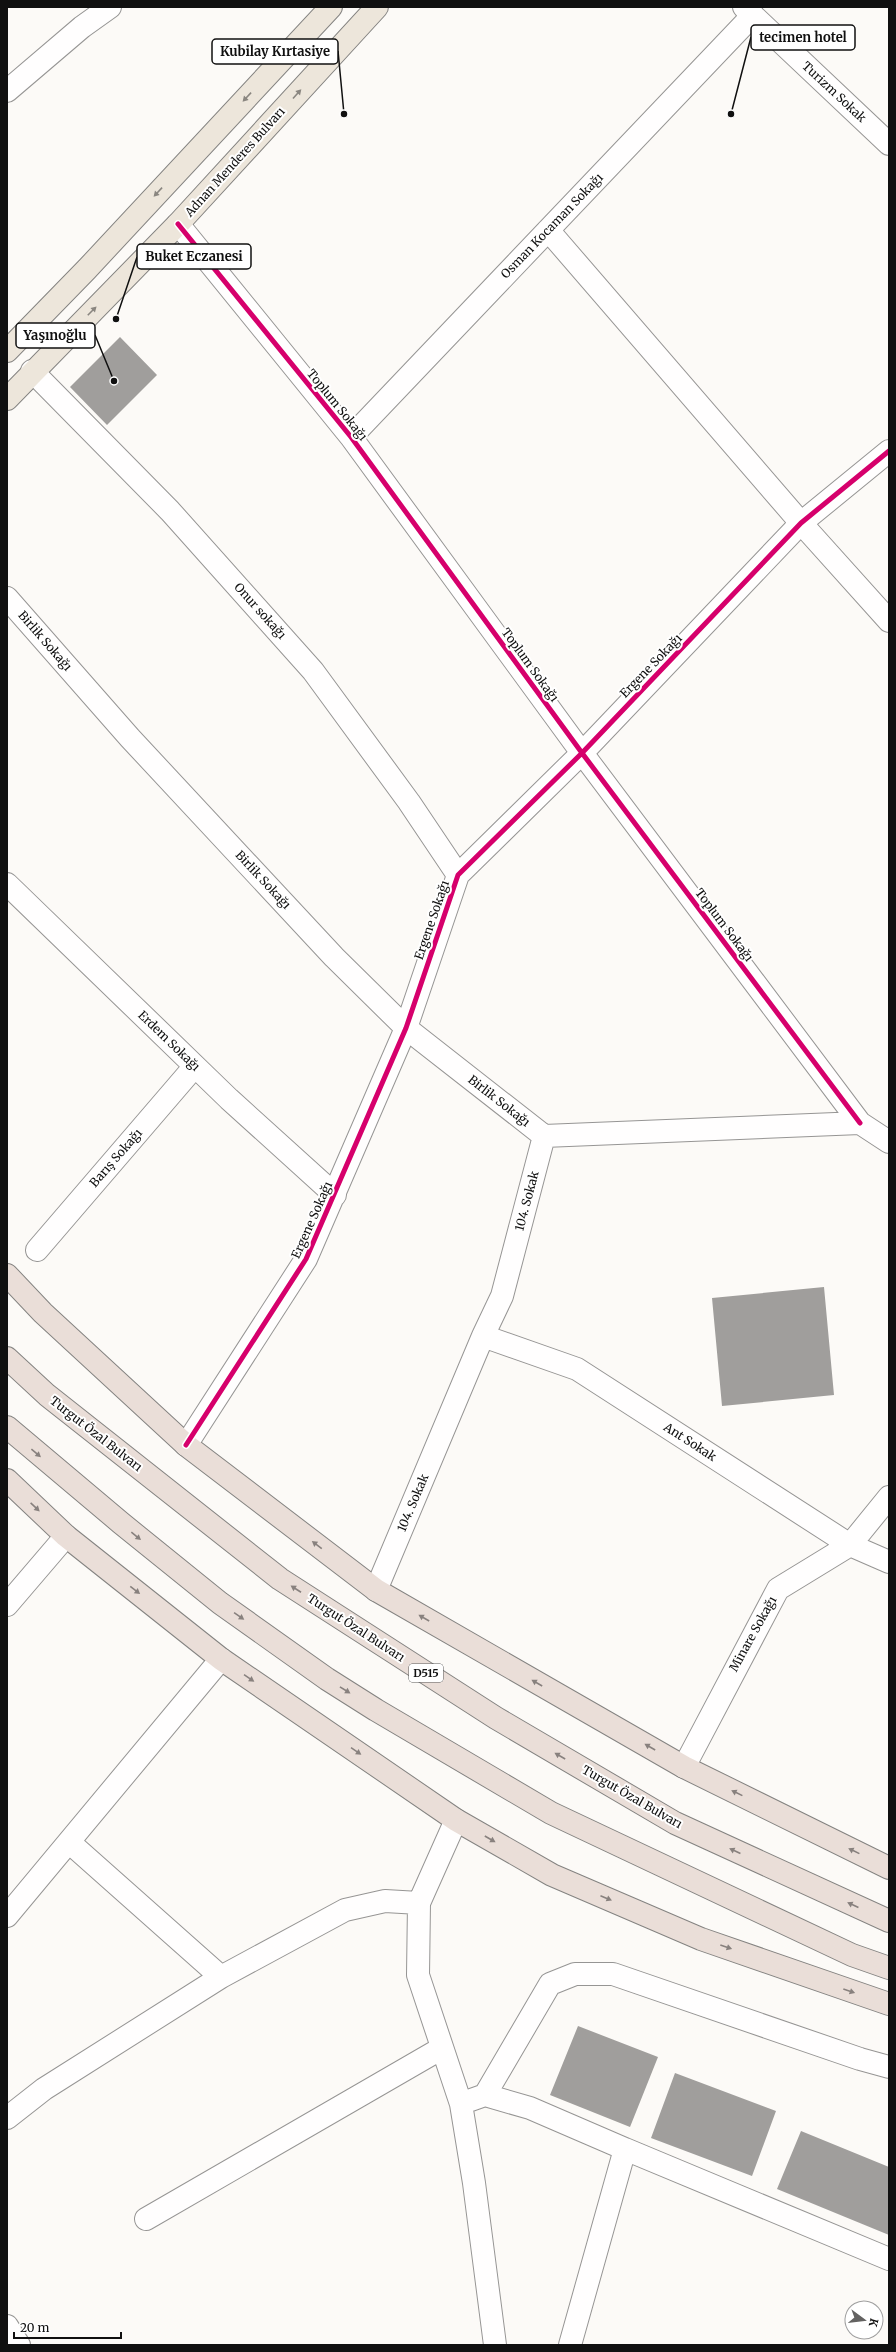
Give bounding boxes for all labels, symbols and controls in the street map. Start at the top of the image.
callout: tecimen hotel [751,25,855,50]
text: tecimen hotel [759,29,847,46]
callout: Kubilay Kırtasiye [212,39,338,64]
text: Kubilay Kırtasiye [220,43,330,60]
street label: Turizm Sokak [799,58,870,125]
one-way arrow [292,89,302,99]
one-way arrow [242,92,252,102]
street label: Adnan Menderes Bulvarı [181,104,288,220]
street label: Osman Kocaman Sokağı [497,170,606,281]
one-way arrow [153,187,163,197]
callout: Buket Eczanesi [137,244,251,269]
text: Buket Eczanesi [145,248,243,265]
one-way arrow [88,306,97,316]
callout: Yaşınoğlu [16,323,95,348]
text: Yaşınoğlu [23,327,86,344]
street label: Toplum Sokağı [304,366,371,443]
street label: Onur sokağı [231,580,290,642]
street label: Birlik Sokağı [15,608,76,674]
street label: Toplum Sokağı [499,625,562,705]
street label: Ergene Sokağı [617,631,685,701]
street label: Birlik Sokağı [232,847,294,912]
street label: Ergene Sokağı [411,878,452,961]
street label: Toplum Sokağı [692,885,757,964]
street label: Erdem Sokağı [135,1007,204,1074]
street label: Birlik Sokağı [465,1072,533,1129]
street label: Barış Sokağı [86,1125,145,1190]
street label: 104. Sokak [511,1169,542,1232]
street label: Ergene Sokağı [288,1179,335,1261]
street label: Turgut Özal Bulvarı [47,1393,146,1474]
street label: Ant Sokak [660,1419,720,1464]
one-way arrow [31,1448,42,1457]
street label: 104. Sokak [394,1471,432,1534]
one-way arrow [31,1502,40,1511]
one-way arrow [131,1531,142,1540]
one-way arrow [312,1541,322,1549]
one-way arrow [129,1586,140,1595]
one-way arrow [290,1586,302,1593]
street label: Turgut Özal Bulvarı [305,1590,408,1665]
street label: Minare Sokağı [726,1593,779,1674]
one-way arrow [233,1612,244,1620]
one-way arrow [419,1614,430,1621]
road number: D515 [409,1664,443,1682]
one-way arrow [244,1674,254,1682]
one-way arrow [531,1679,543,1686]
one-way arrow [339,1687,351,1694]
one-way arrow [644,1744,656,1751]
one-way arrow [351,1747,362,1755]
one-way arrow [554,1752,566,1759]
street label: Turgut Özal Bulvarı [579,1762,685,1831]
one-way arrow [732,1790,743,1796]
one-way arrow [484,1836,496,1842]
one-way arrow [730,1848,741,1854]
one-way arrow [848,1848,860,1854]
one-way arrow [600,1894,612,1901]
one-way arrow [848,1902,859,1908]
one-way arrow [720,1945,732,1951]
one-way arrow [843,1988,855,1994]
north arrow [844,2300,884,2340]
scale bar [14,2314,121,2340]
text: K [866,2317,881,2329]
text: 20 m [20,2320,49,2335]

